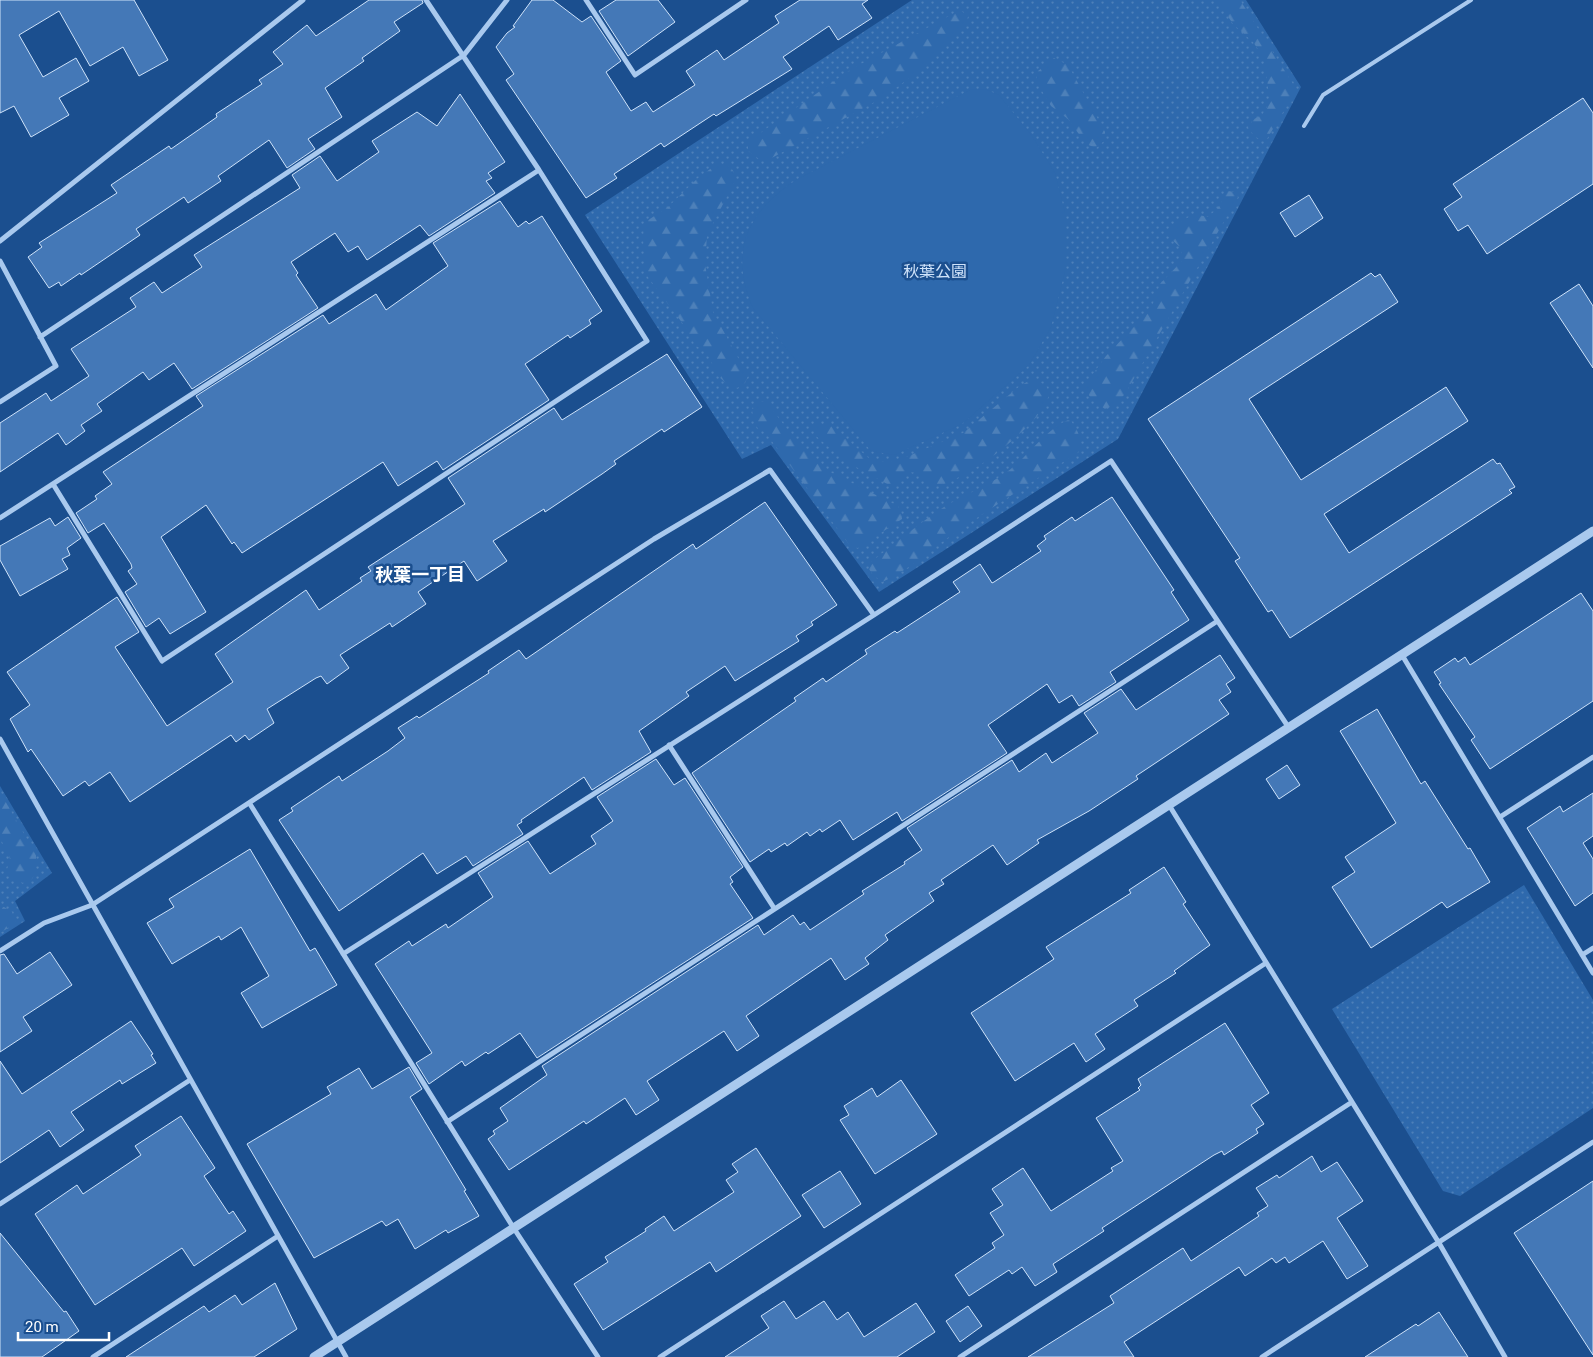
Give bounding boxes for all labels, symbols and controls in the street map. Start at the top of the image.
park label: 秋葉公園 [903,262,967,281]
district label: 秋葉一丁目 [375,564,465,585]
scale bar [18,1310,109,1342]
text: 20 m [25,1318,59,1336]

